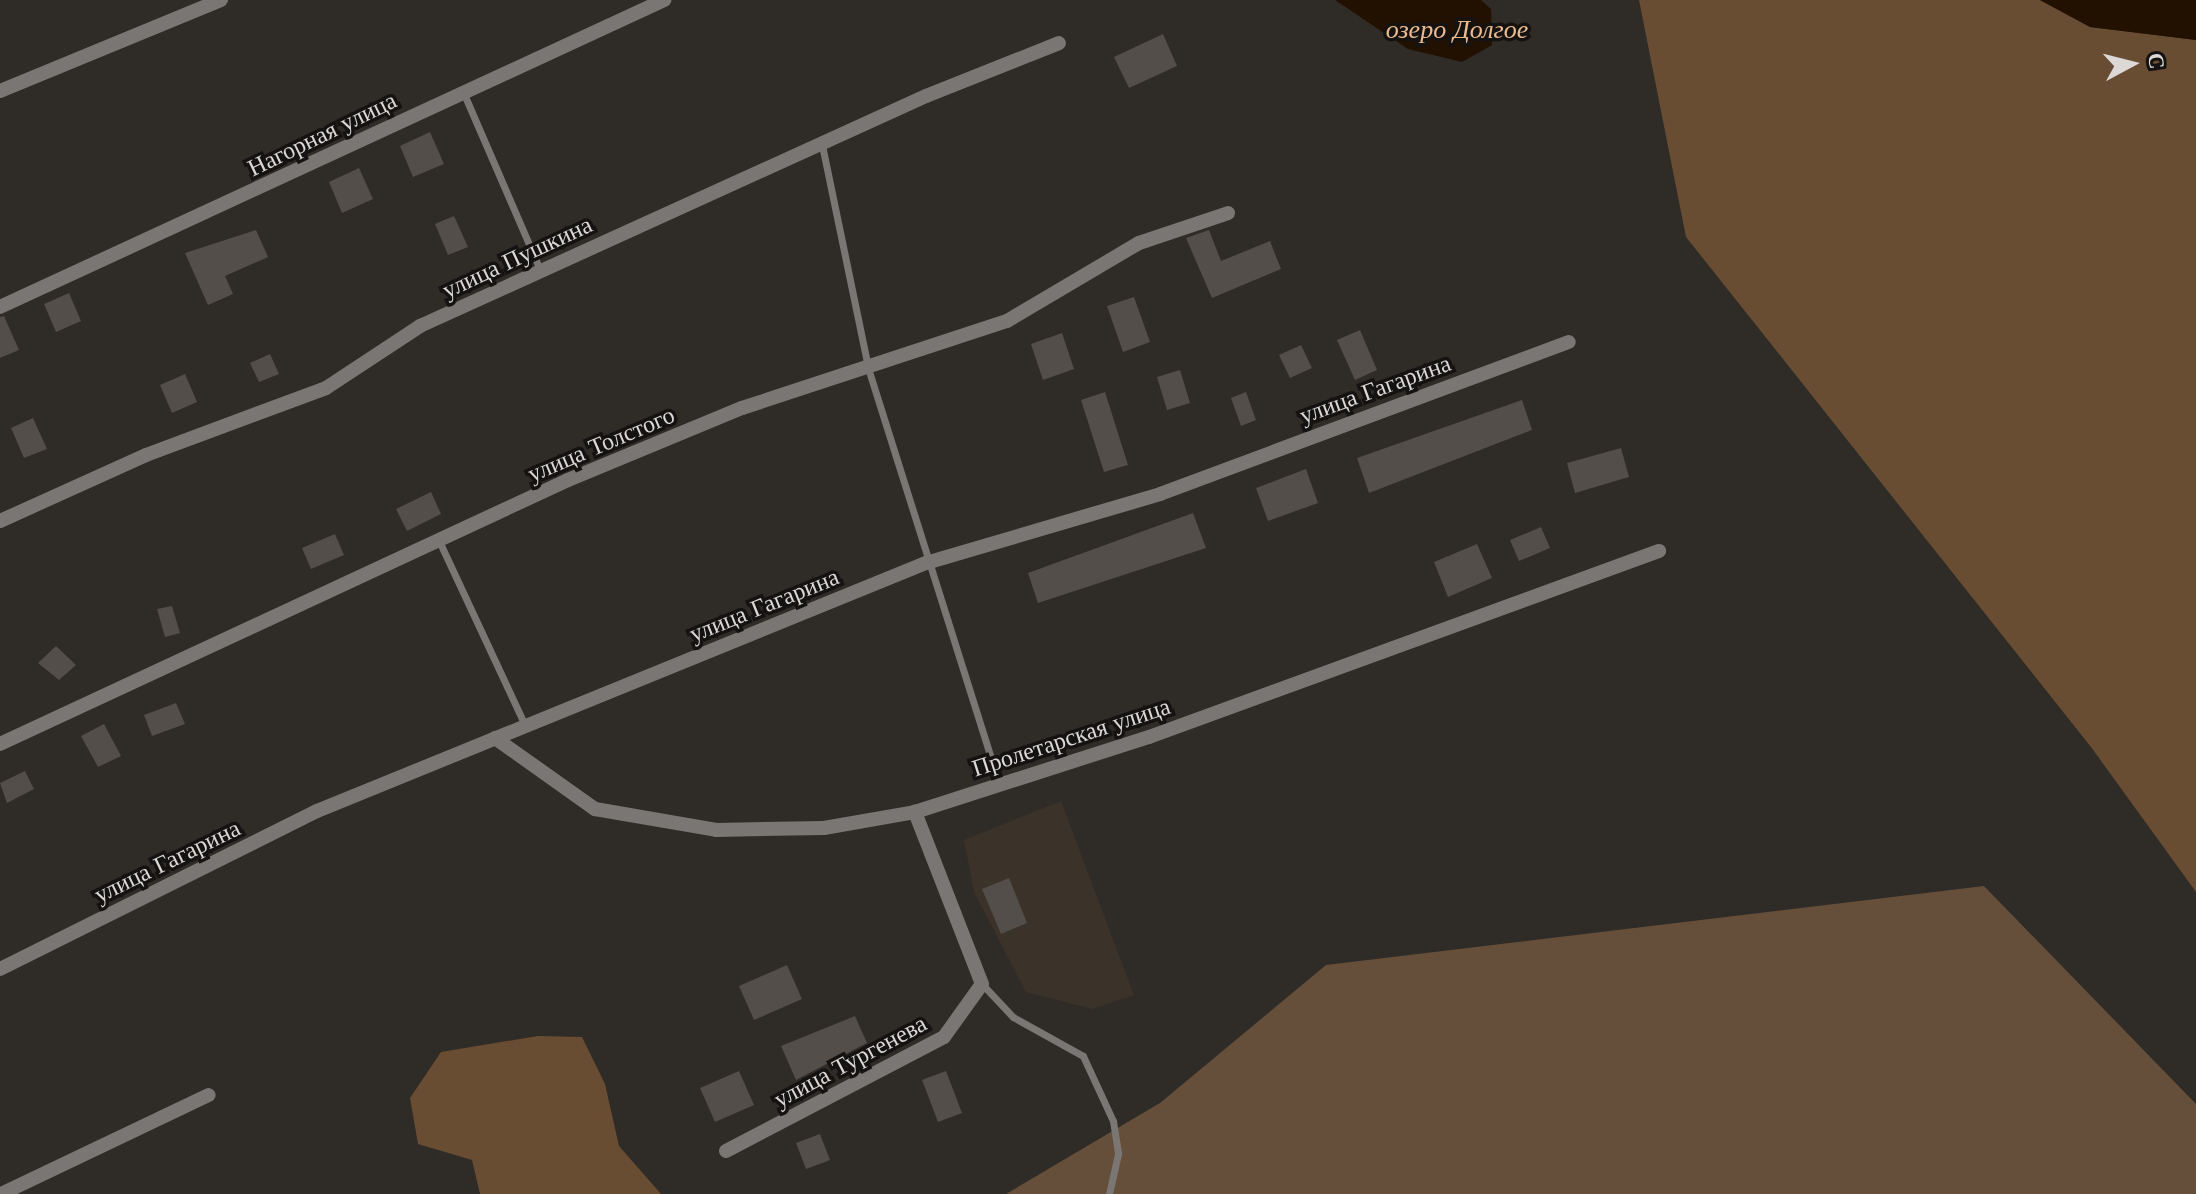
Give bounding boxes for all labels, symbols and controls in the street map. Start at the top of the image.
water label: озеро Долгое [1386,14,1528,46]
north arrow [2092,24,2172,104]
text: С [2142,51,2171,71]
street label: Нагорная улица [243,86,401,182]
street label: улица Пушкина [438,210,596,304]
street label: улица Гагарина [1295,348,1455,430]
street label: улица Толстого [523,400,679,488]
street label: улица Гагарина [685,562,843,648]
street label: Пролетарская улица [968,691,1174,783]
street label: улица Гагарина [89,813,245,909]
street label: улица Тургенева [769,1009,931,1113]

